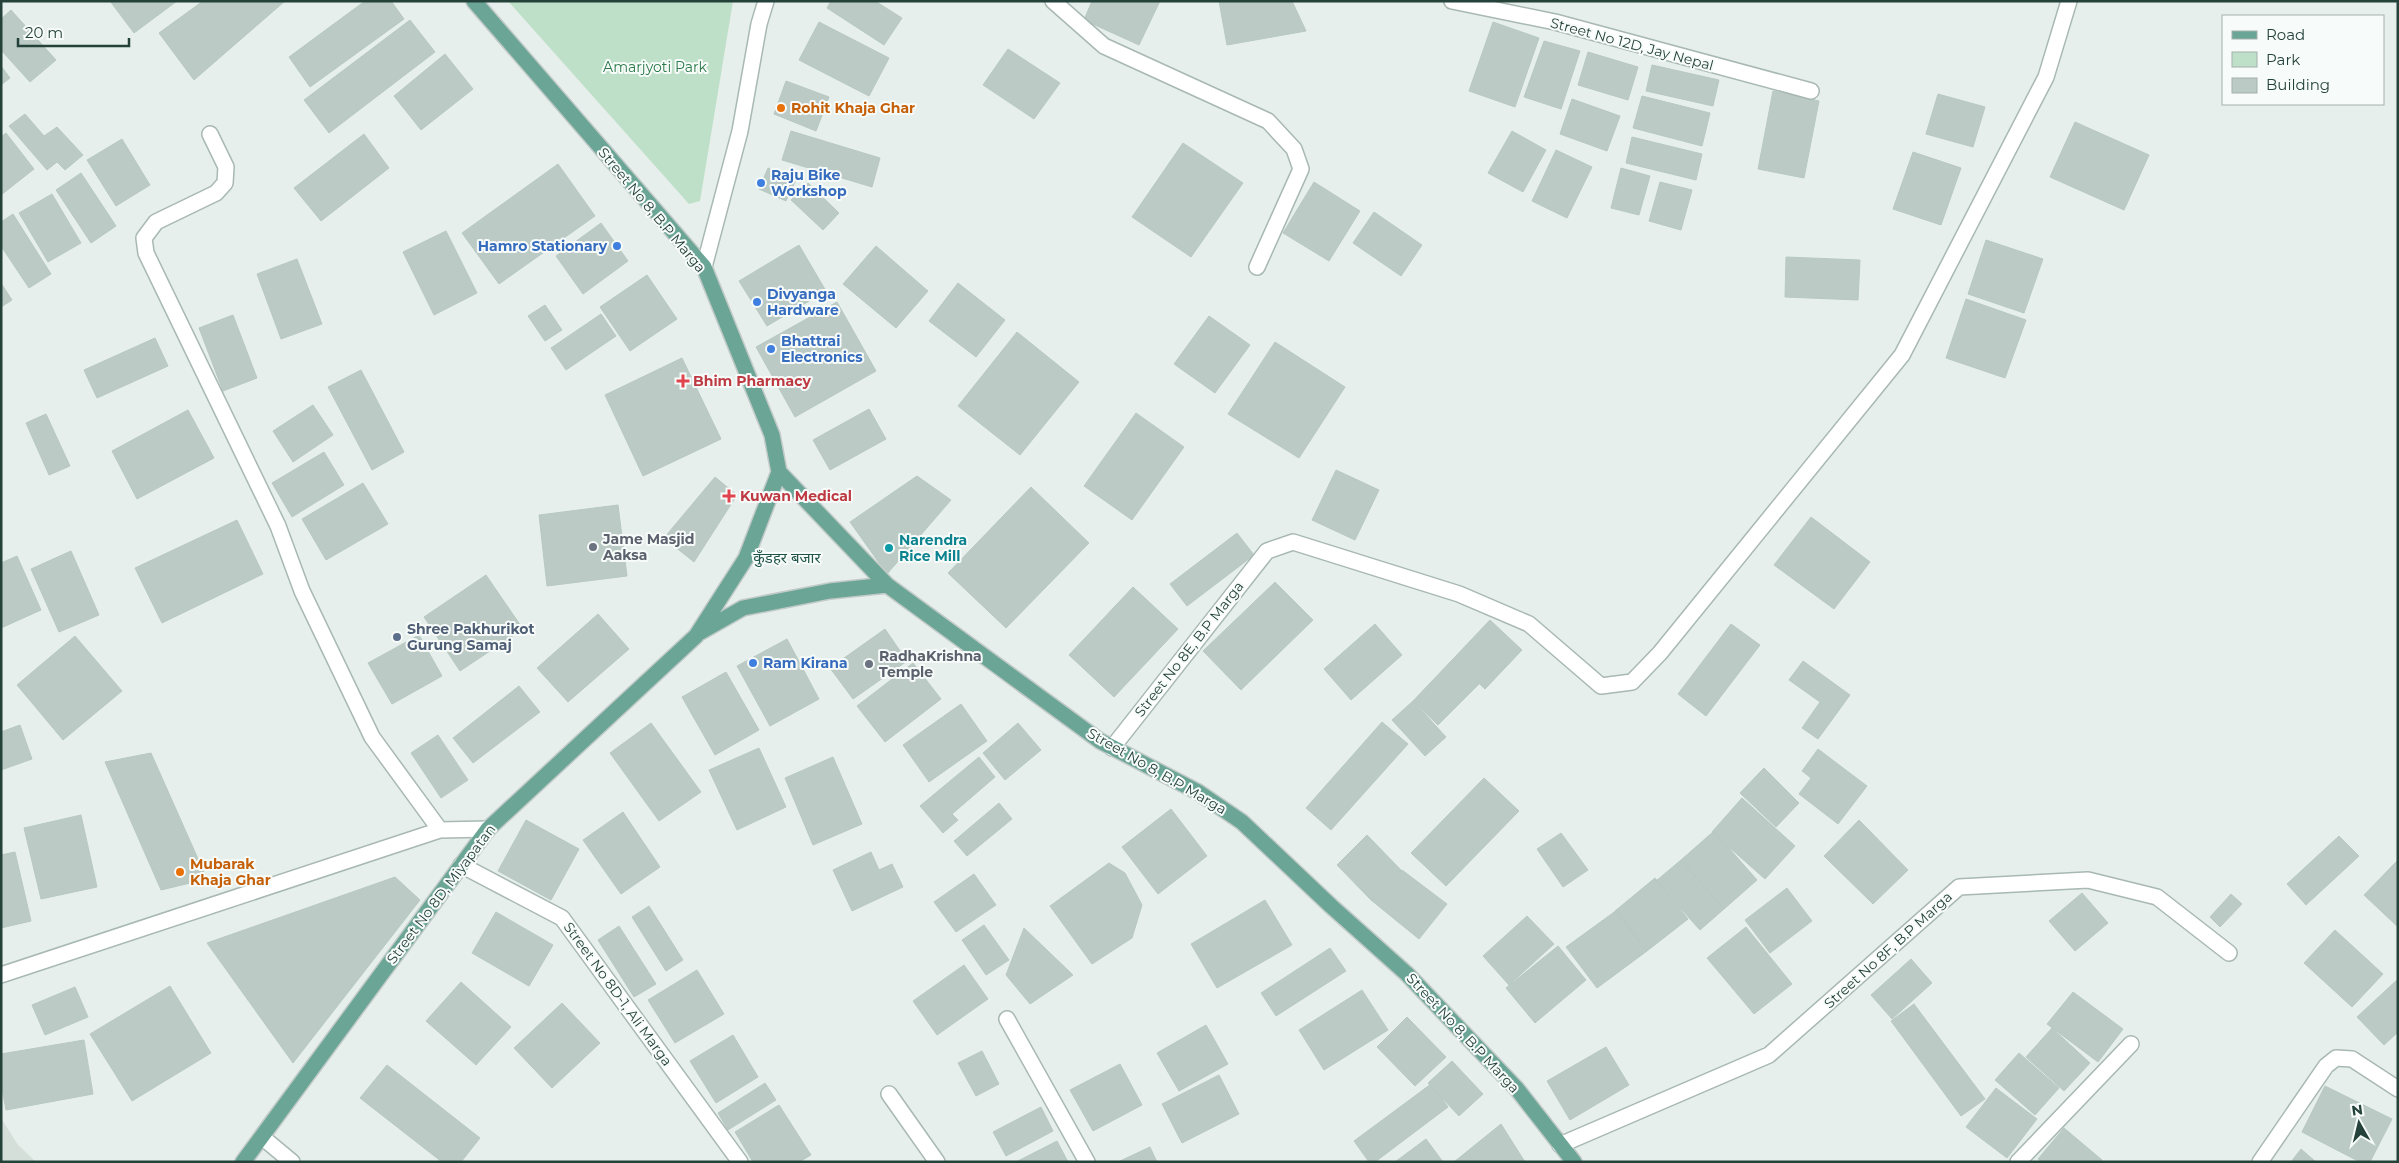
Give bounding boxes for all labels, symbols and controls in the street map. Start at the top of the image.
street label: Street No 12D, Jay Nepal [1548,14,1716,74]
scale bar [18,15,129,47]
legend [2222,15,2384,105]
text: 20 m [25,23,63,42]
text: Road [2266,25,2305,44]
text: Park [2266,50,2300,69]
park label: Amarjyoti Park [603,58,708,76]
text: Building [2266,75,2330,94]
place label: Rohit Khaja Ghar [791,99,915,117]
marker: Rohit Khaja Ghar [775,102,787,114]
street label: Street No 8, B.P Marga [594,144,710,276]
place label: Raju Bike Workshop [771,166,847,200]
marker: Raju Bike Workshop [755,177,767,189]
place label: Hamro Stationary [478,237,608,255]
marker: Hamro Stationary [611,240,623,252]
place label: Divyanga Hardware [767,285,839,319]
marker: Divyanga Hardware [751,296,763,308]
place label: Bhattrai Electronics [781,332,863,366]
marker: Bhattrai Electronics [765,343,777,355]
place label: Bhim Pharmacy [693,372,811,390]
marker: Bhim Pharmacy [677,375,689,387]
place label: Kuwan Medical [740,487,852,505]
marker: Kuwan Medical [722,489,736,503]
place label: Jame Masjid Aaksa [602,530,694,564]
place label: Narendra Rice Mill [899,531,967,565]
marker: Jame Masjid Aaksa [587,541,599,553]
marker: Narendra Rice Mill [883,542,895,554]
district label: कुँडहर बजार [753,548,822,568]
street label: Street No 8E, B.P Marga [1130,578,1248,720]
place label: Shree Pakhurikot Gurung Samaj [407,620,535,654]
marker: Shree Pakhurikot Gurung Samaj [391,631,403,643]
place label: RadhaKrishna Temple [879,647,982,681]
place label: Ram Kirana [763,654,848,672]
marker: Ram Kirana [747,657,759,669]
marker: RadhaKrishna Temple [863,658,875,670]
street label: Street No 8, B.P Marga [1084,724,1230,818]
street label: Street No 8D, Miyapatan [383,821,499,967]
place label: Mubarak Khaja Ghar [190,855,271,889]
marker: Mubarak Khaja Ghar [174,866,186,878]
street label: Street No 8F, B.P Marga [1820,888,1956,1012]
street label: Street No 8D-1, Ali Marga [560,919,676,1069]
street label: Street No 8, B.P Marga [1403,969,1523,1097]
north arrow [2334,1098,2384,1148]
text: N [2350,1100,2364,1120]

